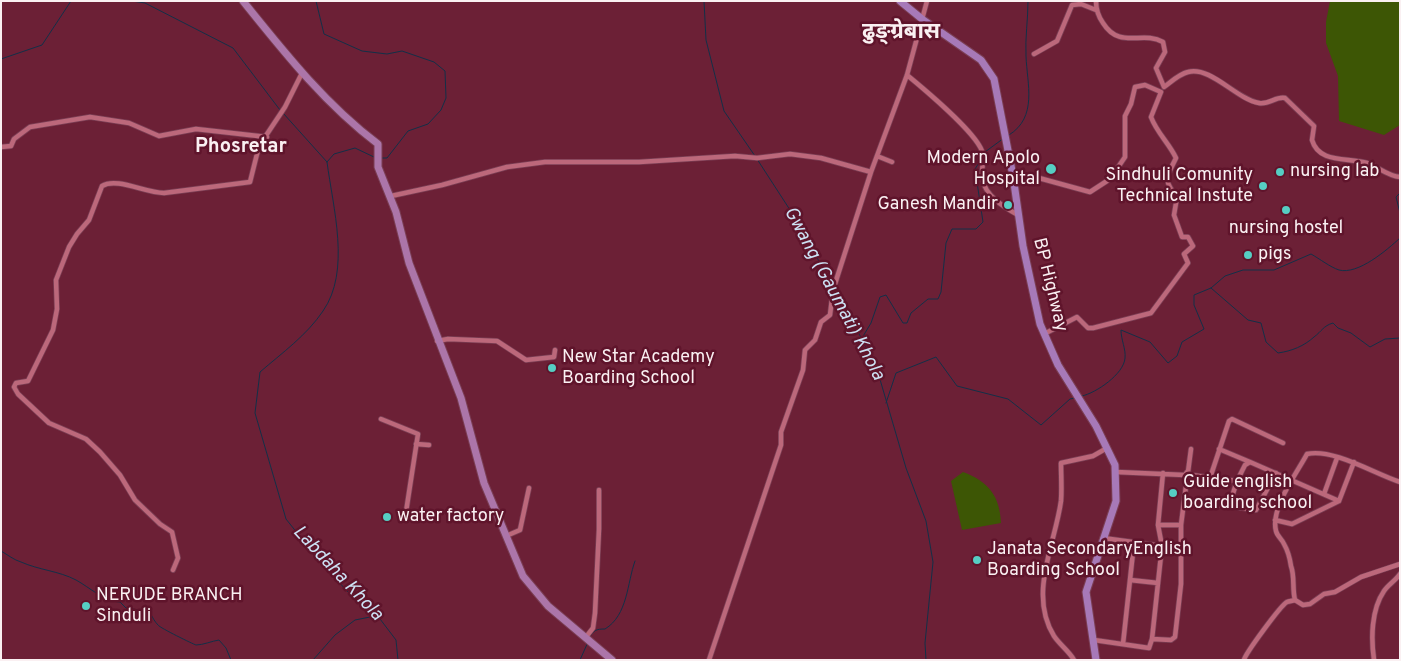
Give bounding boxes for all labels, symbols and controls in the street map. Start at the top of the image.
district label: ढुङ्ग्रेबास [862,21,940,47]
district label: Phosretar [195,136,287,160]
place label: Modern Apolo Hospital [926,148,1040,190]
place label: nursing lab [1290,161,1379,183]
marker: Modern Apolo Hospital [1044,162,1058,176]
place label: Sindhuli Comunity Technical Instute [1105,165,1253,208]
marker: nursing lab [1274,166,1286,178]
marker: Sindhuli Comunity Technical Instute [1257,180,1269,192]
place label: Ganesh Mandir [877,194,998,216]
marker: Ganesh Mandir [1002,199,1014,211]
water label: Gwang (Gaumati) Khola [778,203,888,385]
marker: nursing hostel [1280,204,1292,216]
place label: nursing hostel [1229,218,1343,240]
street label: BP Highway [1027,236,1071,334]
place label: pigs [1258,244,1291,266]
marker: pigs [1242,249,1254,261]
place label: New Star Academy Boarding School [562,347,715,389]
marker: New Star Academy Boarding School [546,362,558,374]
place label: Guide english boarding school [1183,472,1312,514]
marker: Guide english boarding school [1167,487,1179,499]
place label: water factory [397,506,504,528]
marker: water factory [381,511,393,523]
water label: Labdaha Khola [287,522,387,626]
place label: Janata SecondaryEnglish Boarding School [987,539,1192,582]
marker: Janata SecondaryEnglish Boarding School [971,554,983,566]
place label: NERUDE BRANCH Sinduli [96,585,243,628]
marker: NERUDE BRANCH Sinduli [80,600,92,612]

